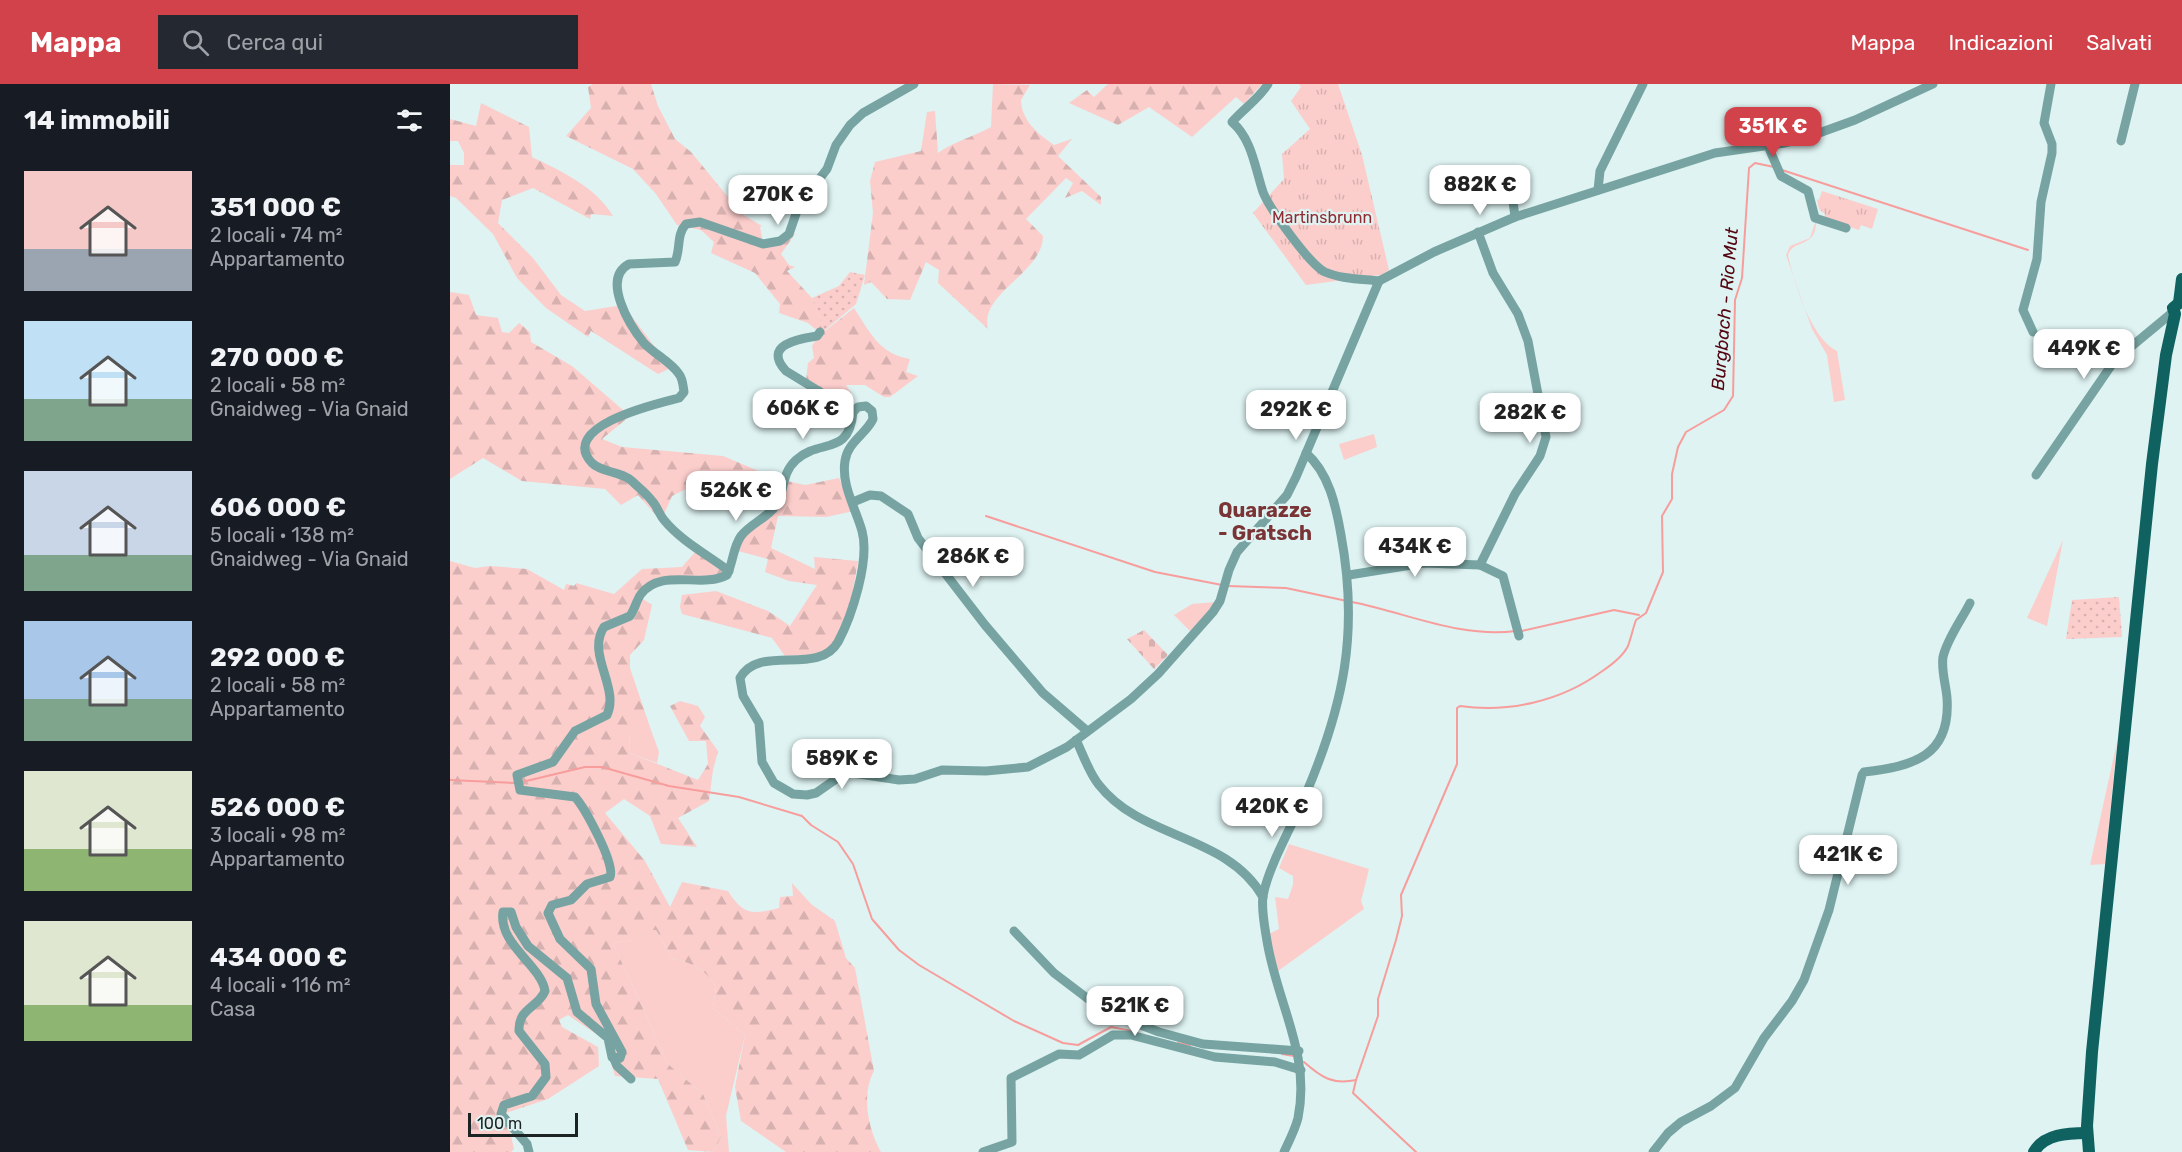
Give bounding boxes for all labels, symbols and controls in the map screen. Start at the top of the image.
search box [158,15,578,69]
text: Mappa [30,26,122,59]
icon: search [179,26,212,59]
text: Cerca qui [227,29,323,56]
text: Mappa [1850,30,1915,55]
text: Indicazioni [1948,30,2053,55]
text: Salvati [2086,30,2152,55]
icon: filters [393,104,426,137]
text: 14 immobili [24,105,170,136]
pin: 351K € [1724,107,1822,158]
text: 351K € [1738,114,1808,138]
pin: 882K € [1431,165,1529,216]
text: 882K € [1443,172,1517,196]
pin: 270K € [729,175,827,226]
text: 270K € [742,182,814,206]
text: 351 000 € [210,192,341,223]
icon: home [72,195,144,267]
park label: Martinsbrunn [1272,208,1372,227]
text: 2 locali · 74 m² [210,223,343,247]
water label: Burgbach - Rio Mut [1707,226,1743,391]
text: Appartamento [210,247,345,271]
pin: 449K € [2035,329,2133,380]
text: 449K € [2047,336,2121,360]
text: 270 000 € [210,342,344,373]
icon: home [72,345,144,417]
text: 2 locali · 58 m² [210,373,345,397]
pin: 606K € [754,389,852,440]
pin: 292K € [1247,390,1345,441]
pin: 282K € [1481,393,1579,444]
text: 606K € [767,396,839,420]
text: Gnaidweg - Via Gnaid [210,397,409,421]
text: 292K € [1260,397,1332,421]
text: 282K € [1494,400,1566,424]
pin: 526K € [687,471,785,522]
text: 526K € [700,478,772,502]
text: 606 000 € [210,492,346,523]
icon: home [72,495,144,567]
district label: Quarazze - Gratsch [1218,498,1312,545]
text: 5 locali · 138 m² [210,523,354,547]
pin: 434K € [1366,527,1464,578]
text: 434K € [1378,534,1452,558]
pin: 286K € [924,537,1022,588]
text: 286K € [937,544,1009,568]
text: Gnaidweg - Via Gnaid [210,547,409,571]
text: 292 000 € [210,642,345,673]
icon: home [72,645,144,717]
text: 2 locali · 58 m² [210,673,345,697]
text: Appartamento [210,697,345,721]
pin: 589K € [793,739,891,790]
text: 589K € [806,746,878,770]
pin: 420K € [1223,787,1321,838]
text: 526 000 € [210,792,345,823]
text: 420K € [1235,794,1309,818]
icon: home [72,795,144,867]
text: 3 locali · 98 m² [210,823,346,847]
pin: 421K € [1799,835,1897,886]
text: 421K € [1813,842,1883,866]
text: Appartamento [210,847,345,871]
text: 434 000 € [210,942,347,973]
icon: home [72,945,144,1017]
text: 4 locali · 116 m² [210,973,351,997]
pin: 521K € [1086,986,1184,1037]
text: 521K € [1101,993,1170,1017]
text: Casa [210,997,256,1021]
scale bar [468,1110,578,1138]
text: 100 m [477,1114,522,1133]

